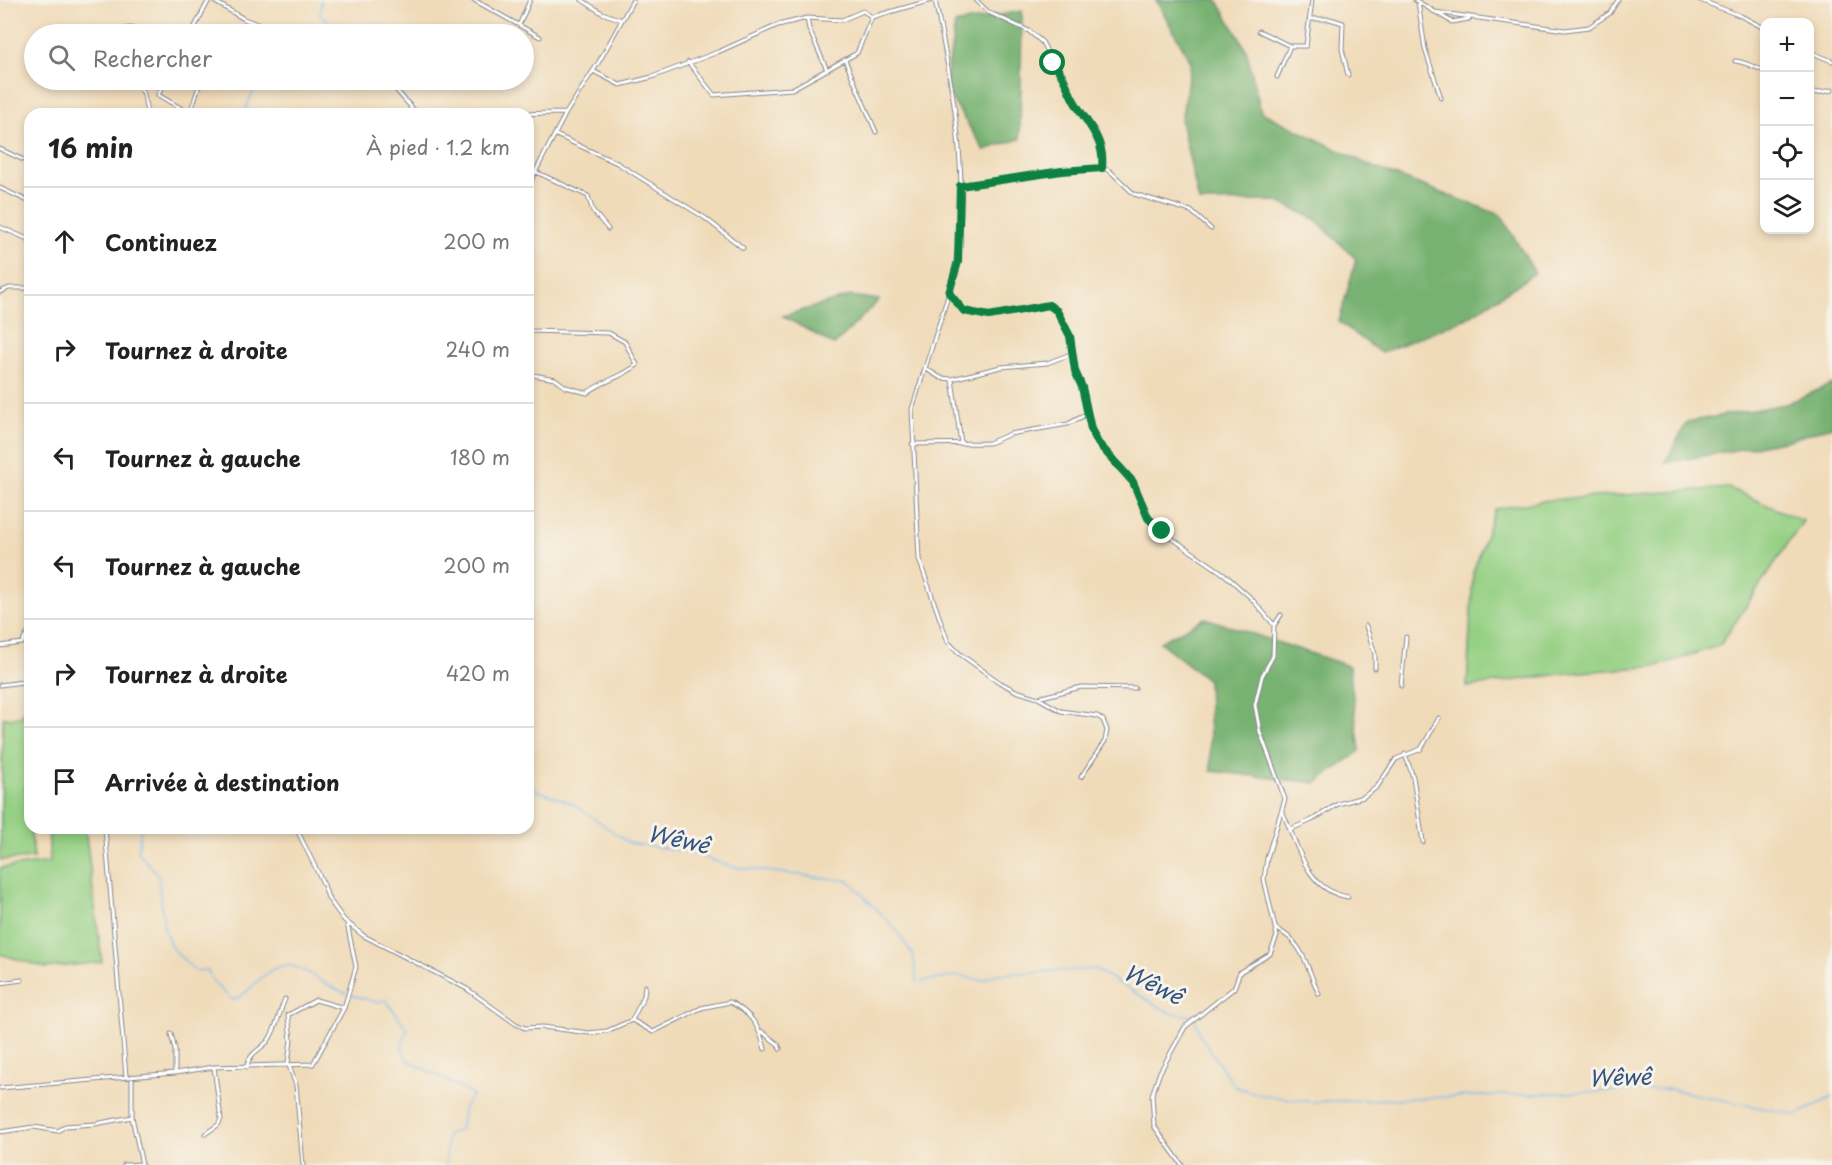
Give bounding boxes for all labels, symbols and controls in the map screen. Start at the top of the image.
map controls [1760,18,1814,234]
button: + [1760,18,1814,72]
search box [24,24,534,90]
icon: search [45,41,78,74]
text: Rechercher [93,41,212,74]
route start [1039,49,1065,75]
button: − [1760,72,1814,126]
button: locate [1760,126,1814,180]
text: 16 min [48,128,134,167]
text: À pied · 1.2 km [366,132,510,162]
button: layers [1760,180,1814,234]
icon: ahead [48,225,81,258]
text: Continuez [105,225,217,258]
text: 200 m [443,226,510,256]
icon: right [48,333,81,366]
text: Tournez à droite [105,333,288,366]
text: 240 m [445,334,510,364]
icon: left [48,441,81,474]
text: Tournez à gauche [105,441,301,474]
text: 180 m [450,442,510,472]
route end [1148,517,1174,543]
icon: left [48,549,81,582]
text: Tournez à gauche [105,549,301,582]
text: 200 m [443,550,510,580]
icon: right [48,657,81,690]
text: Tournez à droite [105,657,288,690]
text: 420 m [446,658,510,688]
icon: arrive [48,765,81,798]
text: Arrivée à destination [105,765,339,798]
water label: Wêwê [645,815,715,861]
water label: Wêwê [1119,954,1191,1013]
water label: Wêwê [1588,1058,1654,1094]

